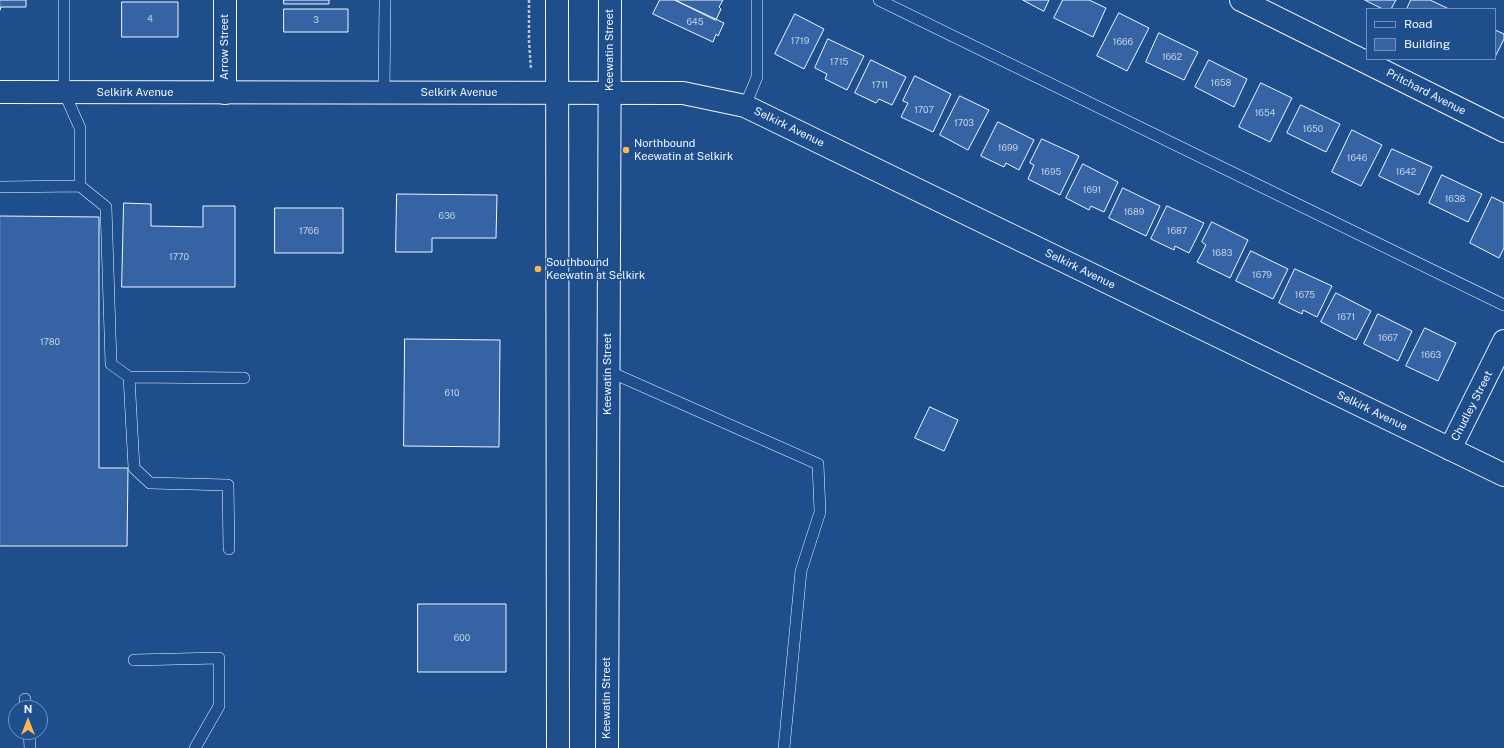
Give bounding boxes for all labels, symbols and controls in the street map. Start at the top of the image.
legend [1366,8,1496,60]
street label: Keewatin Street [603,9,617,91]
house number: 4 [147,14,153,24]
street label: Arrow Street [218,14,232,80]
house number: 3 [313,15,319,25]
house number: 645 [687,17,703,27]
text: Road [1404,17,1432,31]
house number: 1719 [791,36,809,46]
house number: 1666 [1113,37,1133,47]
text: Building [1404,37,1450,51]
house number: 1662 [1162,52,1182,62]
house number: 1715 [830,57,848,67]
street label: Pritchard Avenue [1384,66,1468,118]
house number: 1658 [1211,78,1231,88]
house number: 1711 [872,80,888,90]
street label: Selkirk Avenue [97,86,173,100]
street label: Selkirk Avenue [421,86,497,100]
street label: Selkirk Avenue [752,104,826,150]
house number: 1707 [914,105,934,115]
house number: 1654 [1255,108,1275,118]
house number: 1703 [954,118,974,128]
house number: 1650 [1303,124,1323,134]
place label: Northbound Keewatin at Selkirk [634,137,733,163]
house number: 1699 [998,143,1018,153]
marker: Northbound Keewatin at Selkirk [621,145,631,155]
house number: 1646 [1347,153,1367,163]
house number: 1695 [1041,167,1061,177]
house number: 1642 [1396,167,1416,177]
house number: 1691 [1083,185,1101,195]
house number: 1638 [1445,194,1465,204]
house number: 1689 [1124,207,1144,217]
house number: 636 [439,211,455,221]
house number: 1766 [299,226,319,236]
house number: 1687 [1167,226,1187,236]
street label: Selkirk Avenue [1043,246,1117,292]
house number: 1683 [1212,248,1232,258]
house number: 1770 [169,252,189,262]
place label: Southbound Keewatin at Selkirk [546,256,645,282]
marker: Southbound Keewatin at Selkirk [533,264,543,274]
house number: 1679 [1252,270,1272,280]
house number: 1675 [1295,290,1315,300]
house number: 1671 [1337,312,1355,322]
street label: Keewatin Street [601,333,615,415]
house number: 1667 [1378,333,1398,343]
house number: 1780 [40,337,60,347]
house number: 1663 [1421,350,1441,360]
street label: Chudley Street [1449,369,1495,443]
house number: 610 [445,388,459,398]
street label: Selkirk Avenue [1335,388,1409,434]
house number: 600 [454,633,470,643]
street label: Keewatin Street [600,657,614,739]
north arrow [8,700,48,740]
text: N [24,703,32,715]

